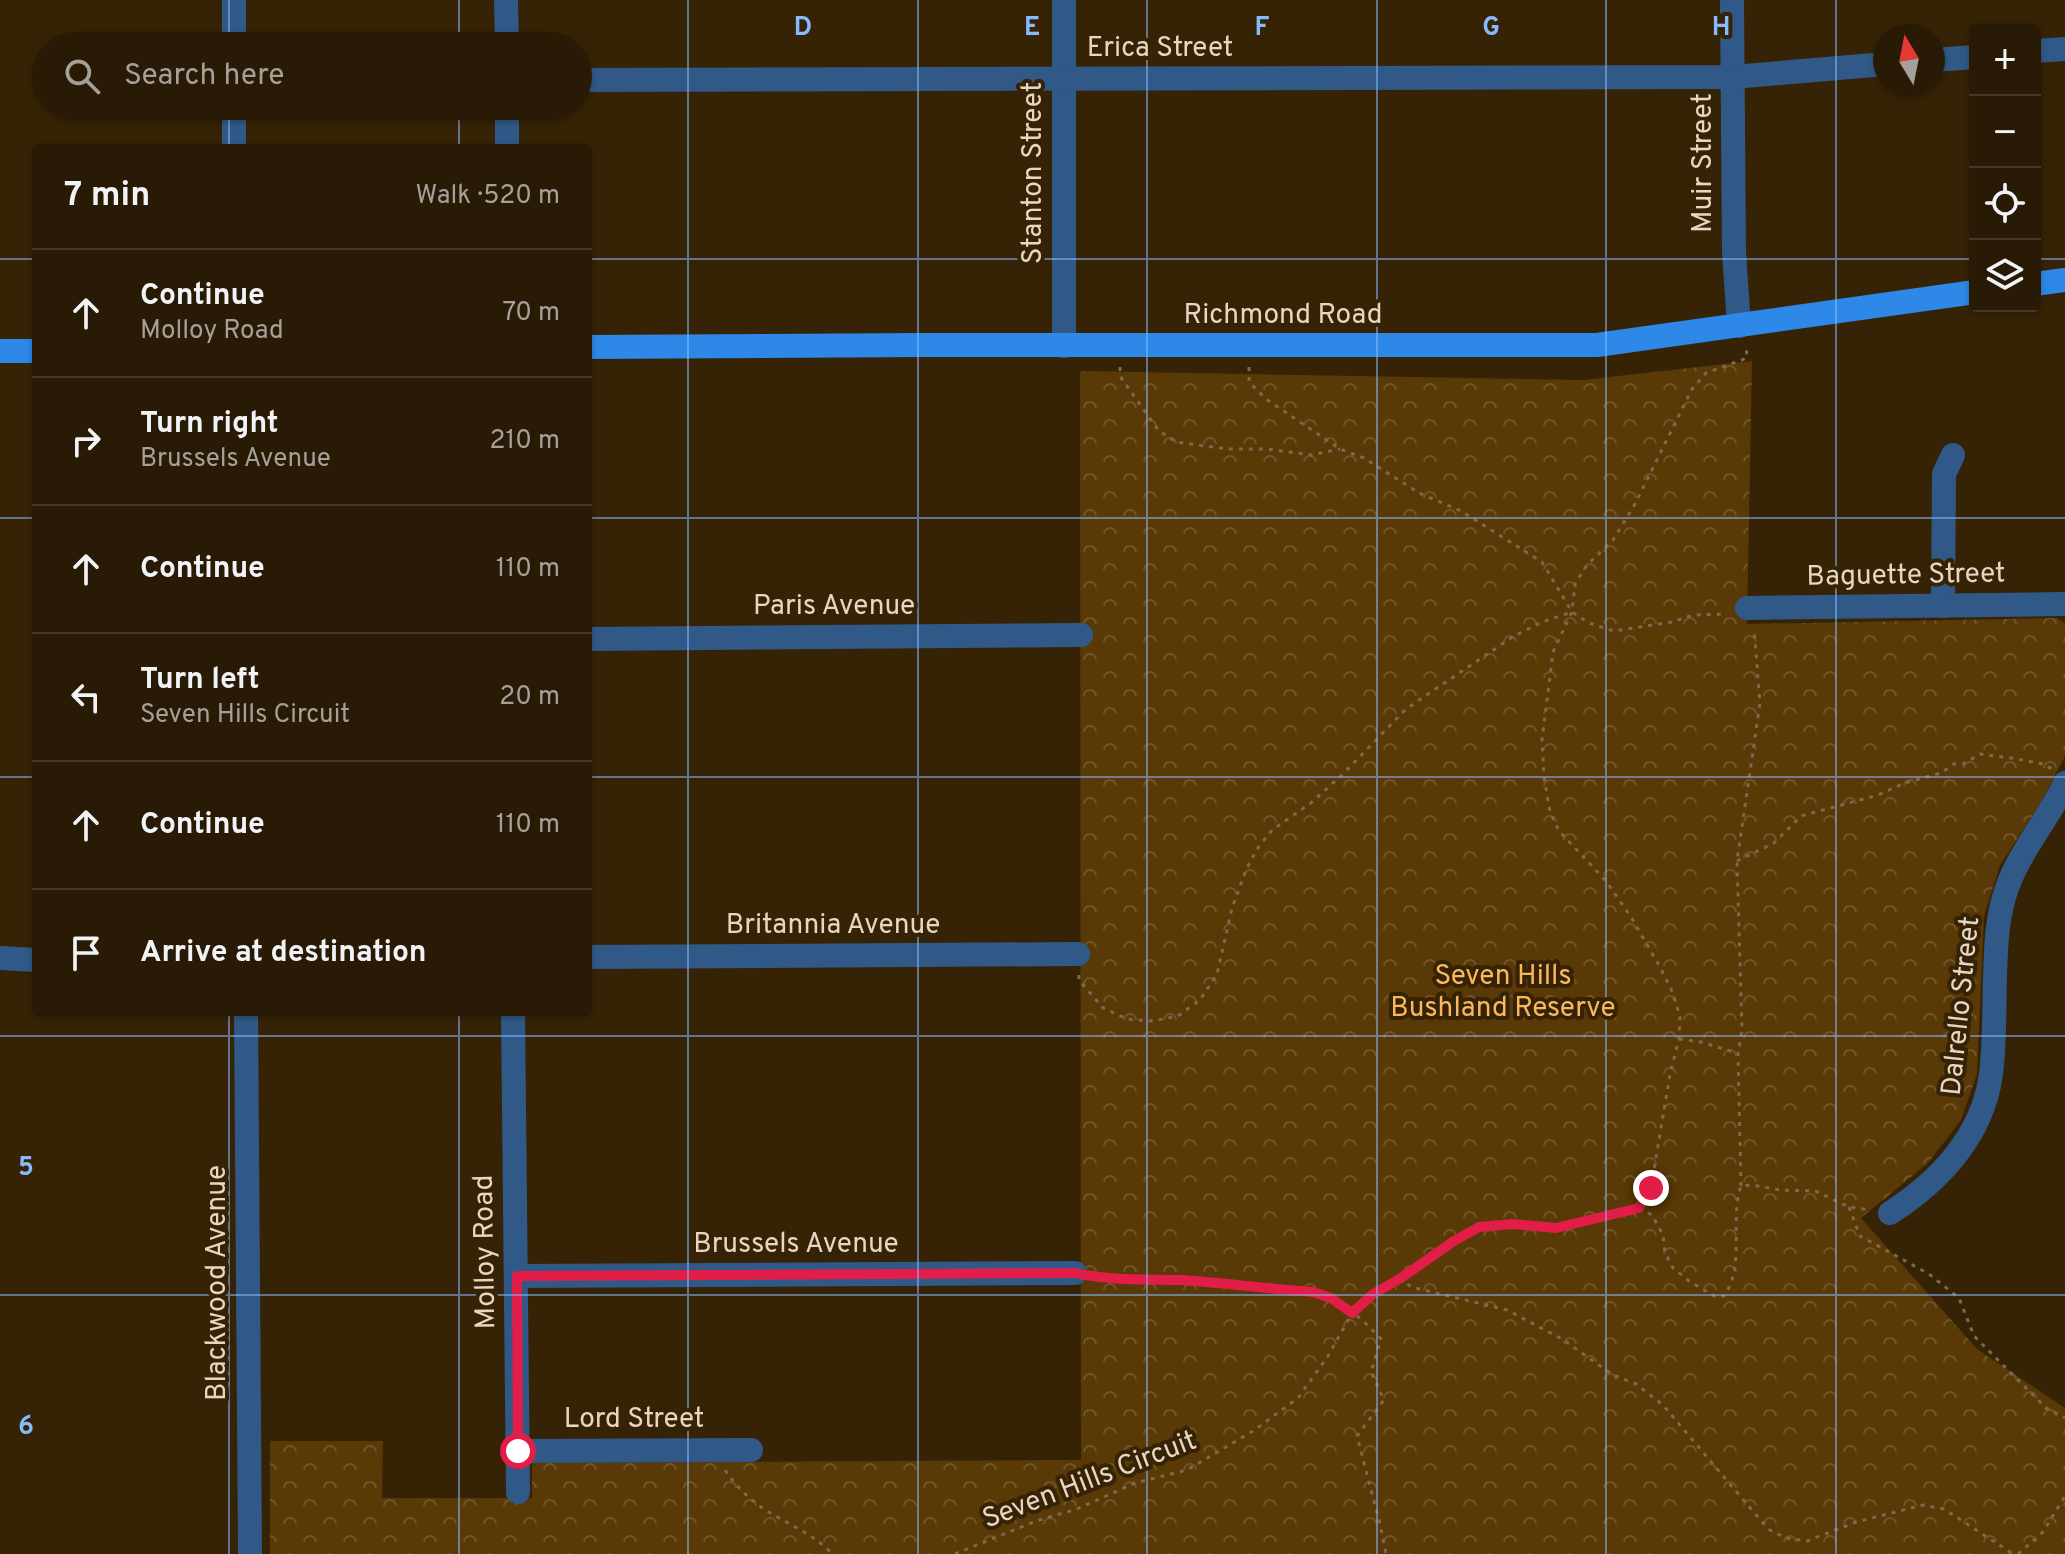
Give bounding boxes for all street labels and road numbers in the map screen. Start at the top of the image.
street label: Erica Street [1087,31,1233,67]
street label: Stanton Street [1016,82,1052,264]
street label: Muir Street [1686,93,1722,233]
street label: Richmond Road [1184,298,1382,334]
street label: Baguette Street [1806,556,2006,596]
street label: Paris Avenue [753,589,915,625]
street label: Britannia Avenue [726,908,940,944]
street label: Dalrello Street [1935,915,1989,1097]
street label: Blackwood Avenue [200,1165,236,1401]
street label: Molloy Road [467,1174,505,1330]
street label: Brussels Avenue [693,1227,899,1263]
street label: Lord Street [564,1402,704,1438]
street label: Seven Hills Circuit [978,1424,1202,1538]

